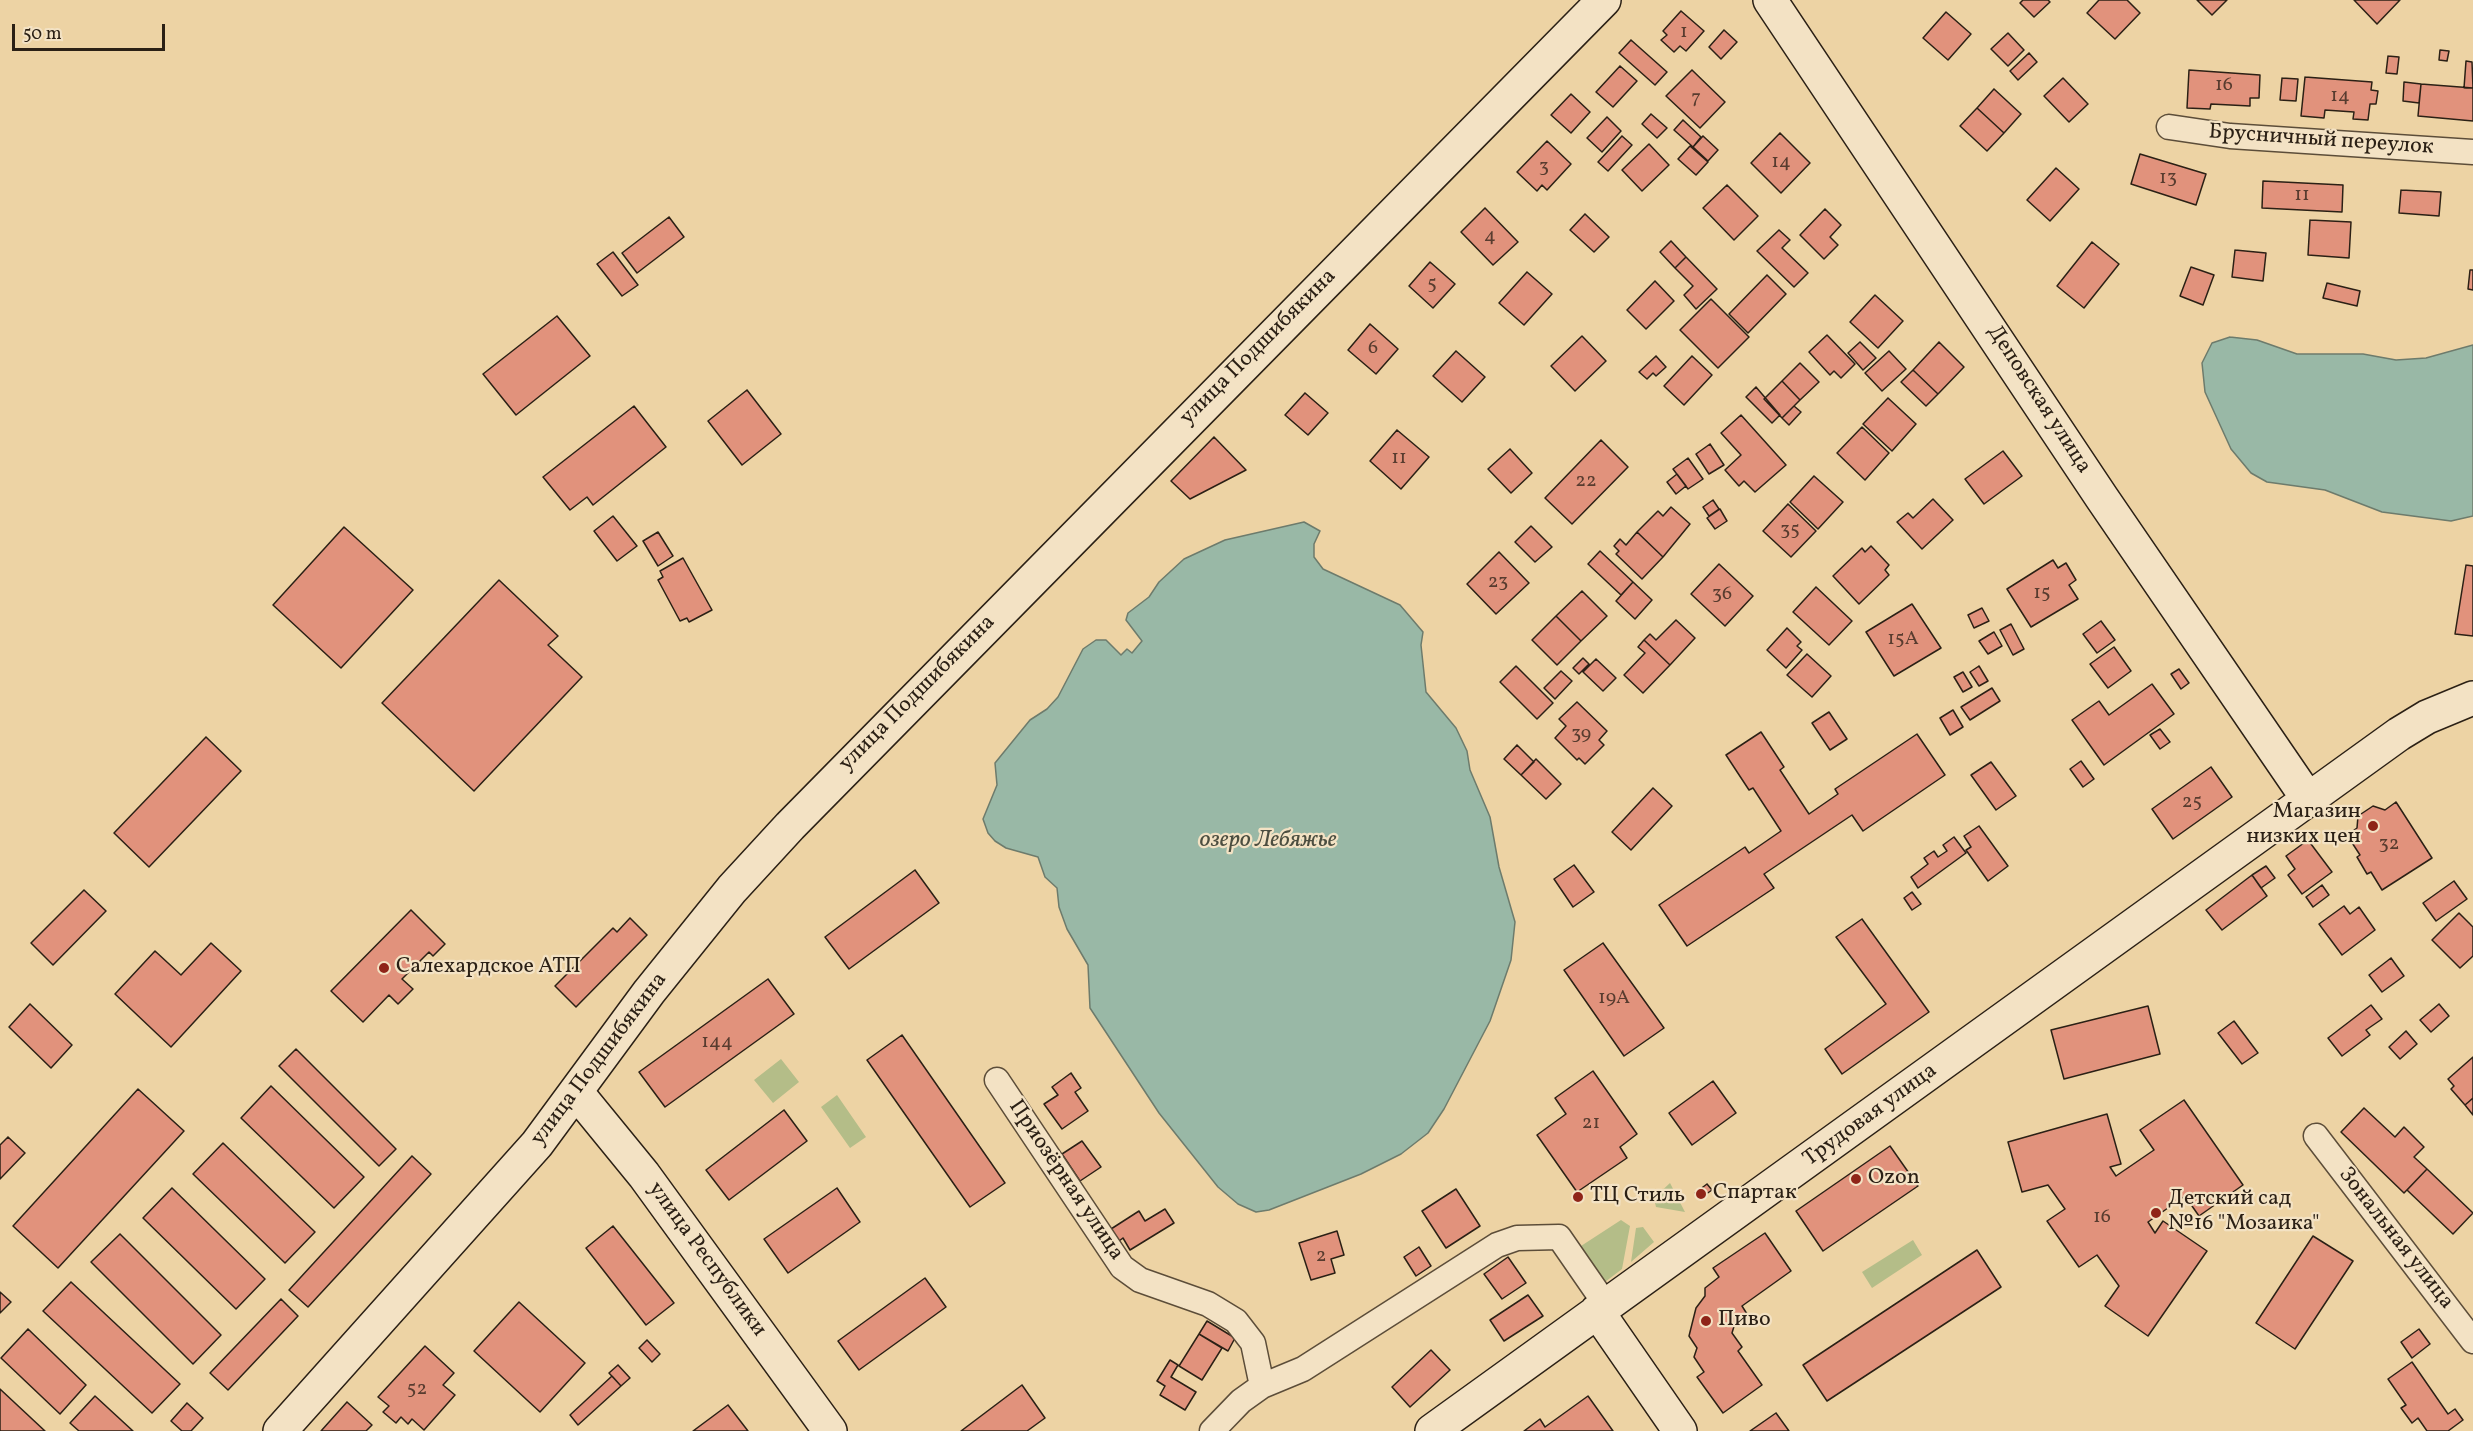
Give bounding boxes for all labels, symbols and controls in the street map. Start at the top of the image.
scale bar [15,12,168,50]
house number: 1 [1680,21,1688,45]
text: 50 m [23,22,62,47]
house number: 16 [2215,74,2233,98]
house number: 14 [2330,85,2350,109]
house number: 7 [1691,87,1701,111]
street label: Брусничный переулок [2208,120,2434,162]
house number: 14 [1771,151,1791,175]
house number: 3 [1539,156,1549,180]
house number: 13 [2159,167,2177,191]
house number: 11 [2294,184,2310,208]
house number: 4 [1484,225,1496,249]
street label: улица Подшибякина [1175,264,1343,432]
house number: 5 [1427,273,1437,297]
street label: Деповская улица [1980,321,2096,479]
house number: 6 [1368,337,1378,361]
house number: 11 [1391,447,1407,471]
house number: 22 [1575,470,1597,494]
house number: 35 [1780,519,1800,543]
house number: 23 [1488,571,1508,595]
house number: 15 [2033,582,2051,606]
house number: 36 [1712,583,1732,607]
street label: улица Подшибякина [834,610,1002,778]
house number: 15А [1887,628,1919,652]
house number: 39 [1571,723,1591,747]
house number: 25 [2182,791,2202,815]
place label: Магазин низких цен [2246,800,2361,852]
marker: Магазин низких цен [2366,819,2380,833]
water label: озеро Лебяжье [1200,828,1336,856]
house number: 32 [2379,833,2399,857]
place label: Салехардское АТП [396,955,581,981]
marker: Салехардское АТП [377,961,391,975]
street label: улица Подшибякина [526,968,674,1152]
house number: 19А [1598,987,1630,1011]
house number: 144 [701,1031,733,1055]
street label: Трудовая улица [1799,1059,1943,1173]
street label: Приозёрная улица [1001,1096,1129,1266]
house number: 21 [1582,1112,1600,1136]
street label: Зональная улица [2331,1163,2459,1315]
place label: Ozon [1868,1166,1920,1192]
marker: Ozon [1849,1172,1863,1186]
street label: улица Республики [641,1177,771,1343]
place label: Спартак [1713,1181,1797,1207]
place label: ТЦ Стиль [1590,1184,1685,1210]
marker: Спартак [1694,1187,1708,1201]
place label: Детский сад №16 "Мозаика" [2168,1187,2320,1238]
marker: ТЦ Стиль [1571,1190,1585,1204]
house number: 16 [2093,1206,2111,1230]
marker: Детский сад №16 "Мозаика" [2149,1206,2163,1220]
house number: 2 [1316,1245,1326,1269]
place label: Пиво [1718,1308,1771,1334]
marker: Пиво [1699,1314,1713,1328]
house number: 52 [407,1378,427,1402]

